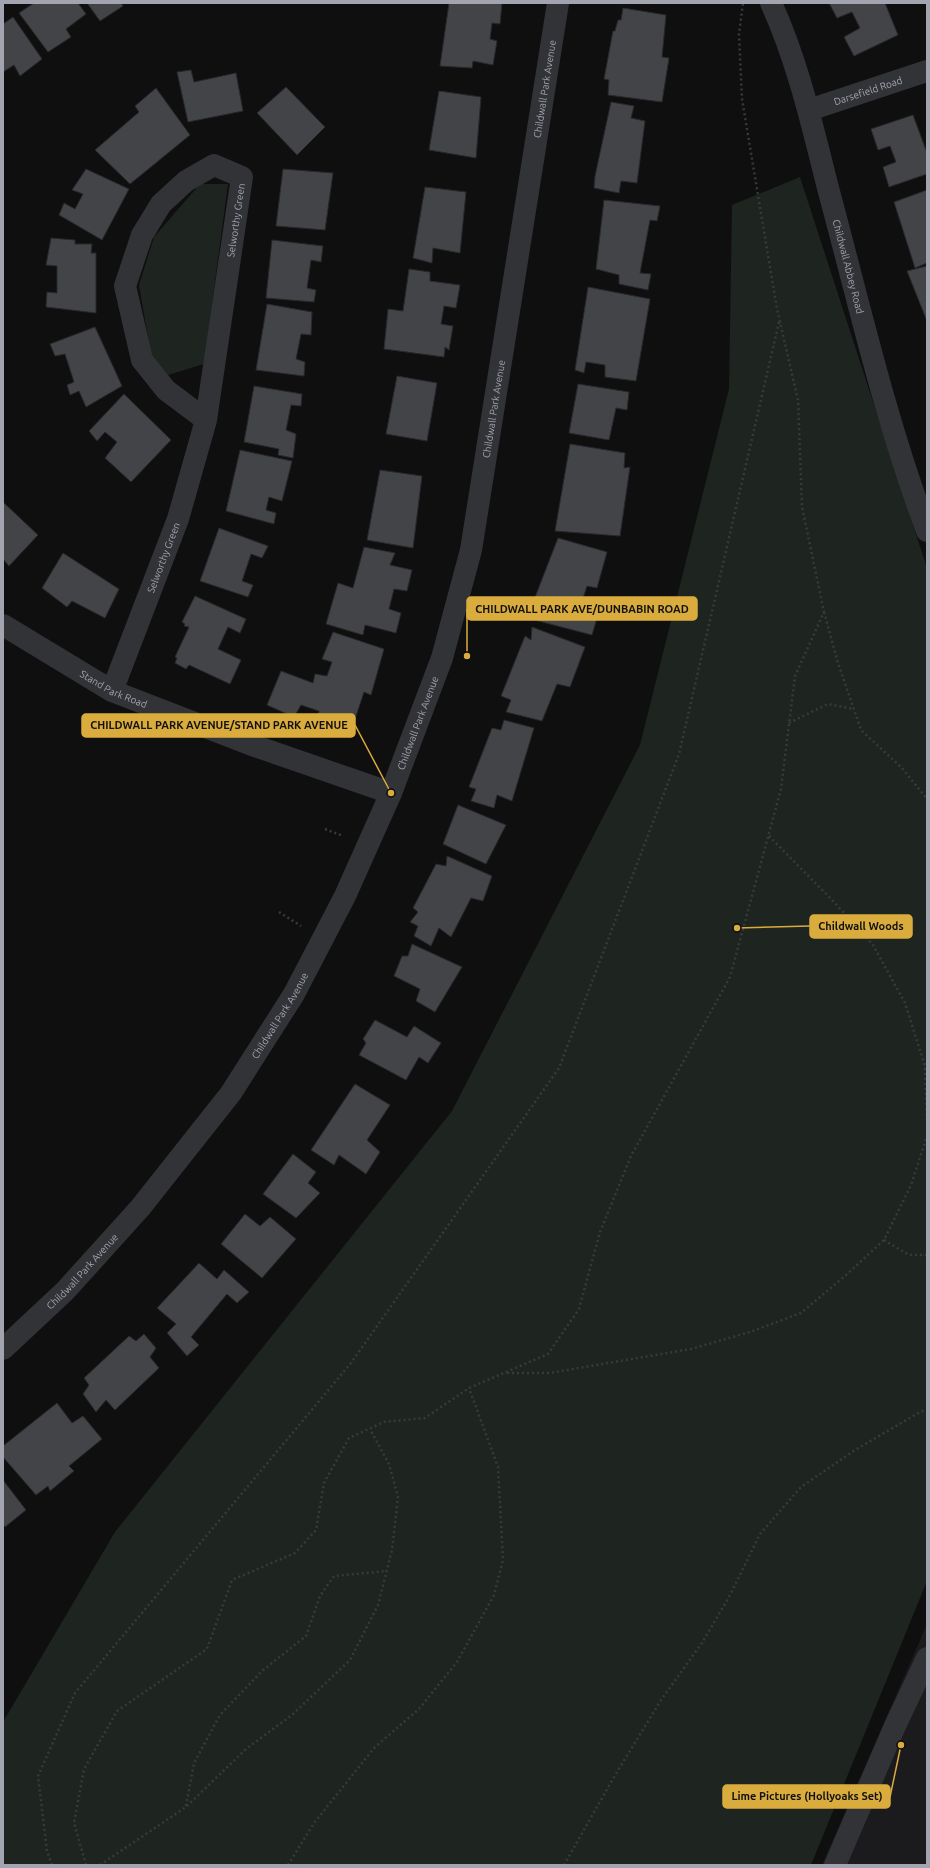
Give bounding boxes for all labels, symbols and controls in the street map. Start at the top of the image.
street label: Childwall Park Avenue [532,39,558,139]
street label: Darsefield Road [832,75,904,107]
street label: Selworthy Green [225,183,247,258]
street label: Childwall Abbey Road [831,218,866,315]
street label: Childwall Park Avenue [481,359,507,459]
street label: Selworthy Green [145,521,182,595]
callout: CHILDWALL PARK AVE/DUNBABIN ROAD [467,597,697,620]
text: CHILDWALL PARK AVE/DUNBABIN ROAD [475,603,689,615]
street label: Stand Park Road [78,668,149,710]
street label: Childwall Park Avenue [395,675,441,771]
callout: CHILDWALL PARK AVENUE/STAND PARK AVENUE [82,714,355,737]
text: CHILDWALL PARK AVENUE/STAND PARK AVENUE [90,719,348,731]
callout: Childwall Woods [810,915,912,938]
text: Childwall Woods [818,920,904,932]
street label: Childwall Park Avenue [249,971,310,1061]
street label: Childwall Park Avenue [44,1231,120,1311]
callout: Lime Pictures (Hollyoaks Set) [723,1785,890,1808]
text: Lime Pictures (Hollyoaks Set) [731,1790,883,1803]

